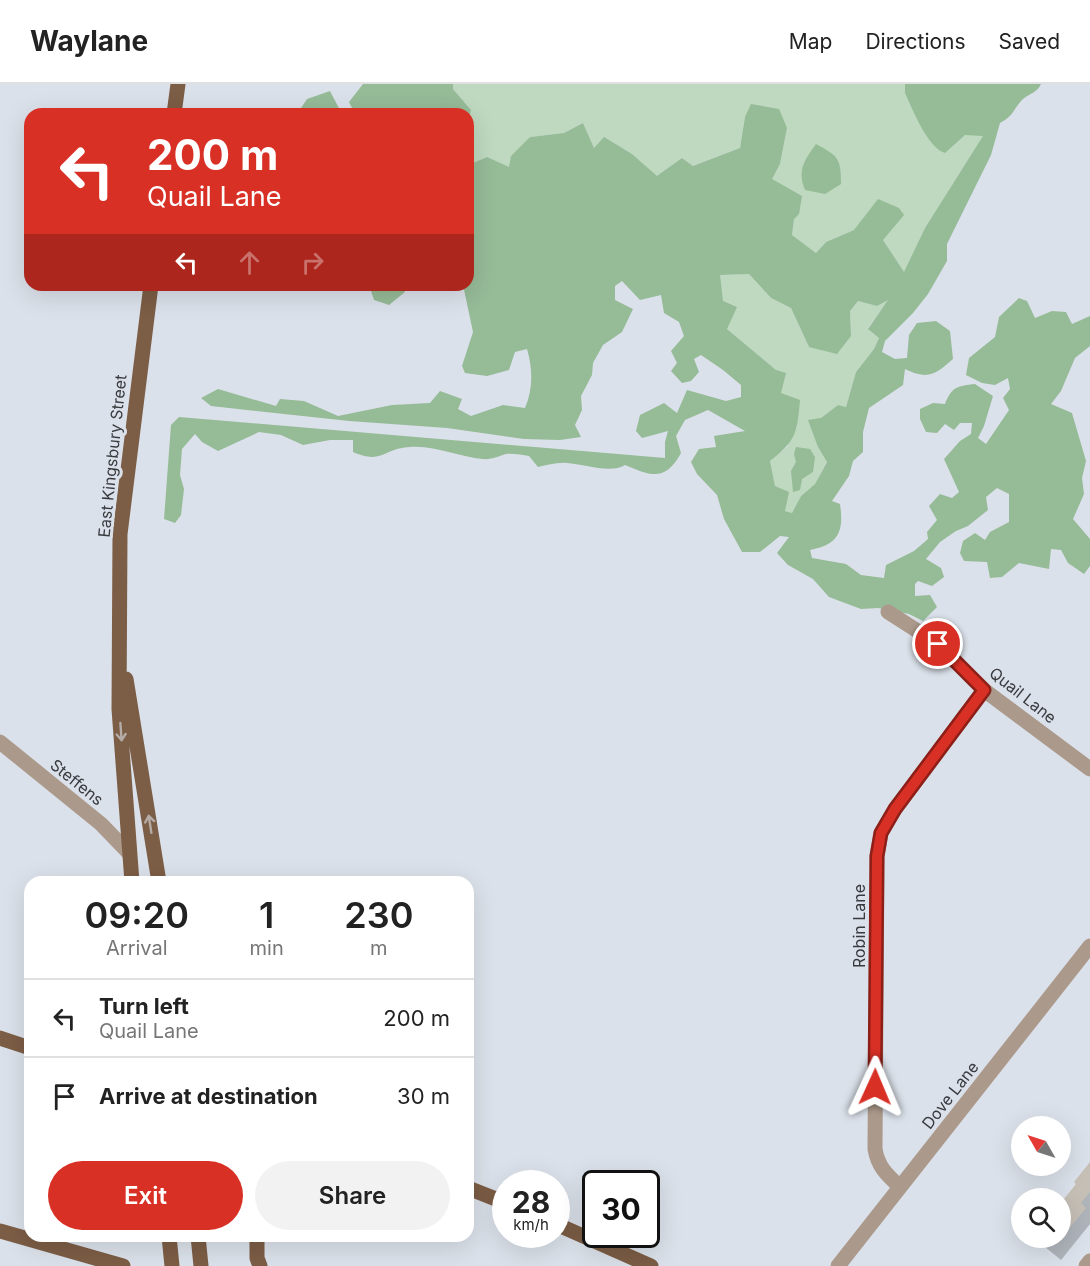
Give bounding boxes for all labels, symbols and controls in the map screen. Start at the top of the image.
text: Waylane [30,24,148,58]
text: Map [789,29,832,54]
text: Directions [865,29,966,54]
text: Saved [999,29,1060,54]
text: 200 m [147,129,278,180]
icon: left [48,132,126,210]
text: Quail Lane [147,180,282,213]
icon: left [170,246,203,279]
icon: ahead [233,246,266,279]
icon: right [296,246,329,279]
street label: East Kingsbury Street [94,374,130,538]
pin [912,618,963,669]
icon: arrive [921,627,954,660]
street label: Quail Lane [985,663,1061,727]
one-way arrow [115,721,126,741]
street label: Steffens [46,755,108,809]
one-way arrow [145,815,156,834]
street label: Robin Lane [849,884,869,968]
text: 09:20 [85,893,189,937]
text: 1 [259,893,274,937]
text: 230 [344,893,413,937]
text: Arrival [106,936,168,960]
text: min [250,936,284,960]
text: m [370,936,388,960]
text: Turn left [99,993,189,1019]
icon: left [48,1002,81,1035]
text: 200 m [383,1005,450,1031]
text: Quail Lane [99,1019,199,1043]
position arrow [843,1055,907,1119]
street label: Dove Lane [917,1057,983,1133]
icon: arrive [48,1080,81,1113]
text: Arrive at destination [99,1083,318,1109]
text: 30 m [397,1083,450,1109]
north arrow [1011,1116,1071,1176]
map controls [1011,1116,1071,1248]
button: Exit [48,1161,243,1230]
button: Share [255,1161,450,1230]
speed limit sign: 30 [582,1170,660,1248]
text: 28 [512,1184,550,1220]
button: search [1011,1188,1071,1248]
text: km/h [513,1215,549,1234]

